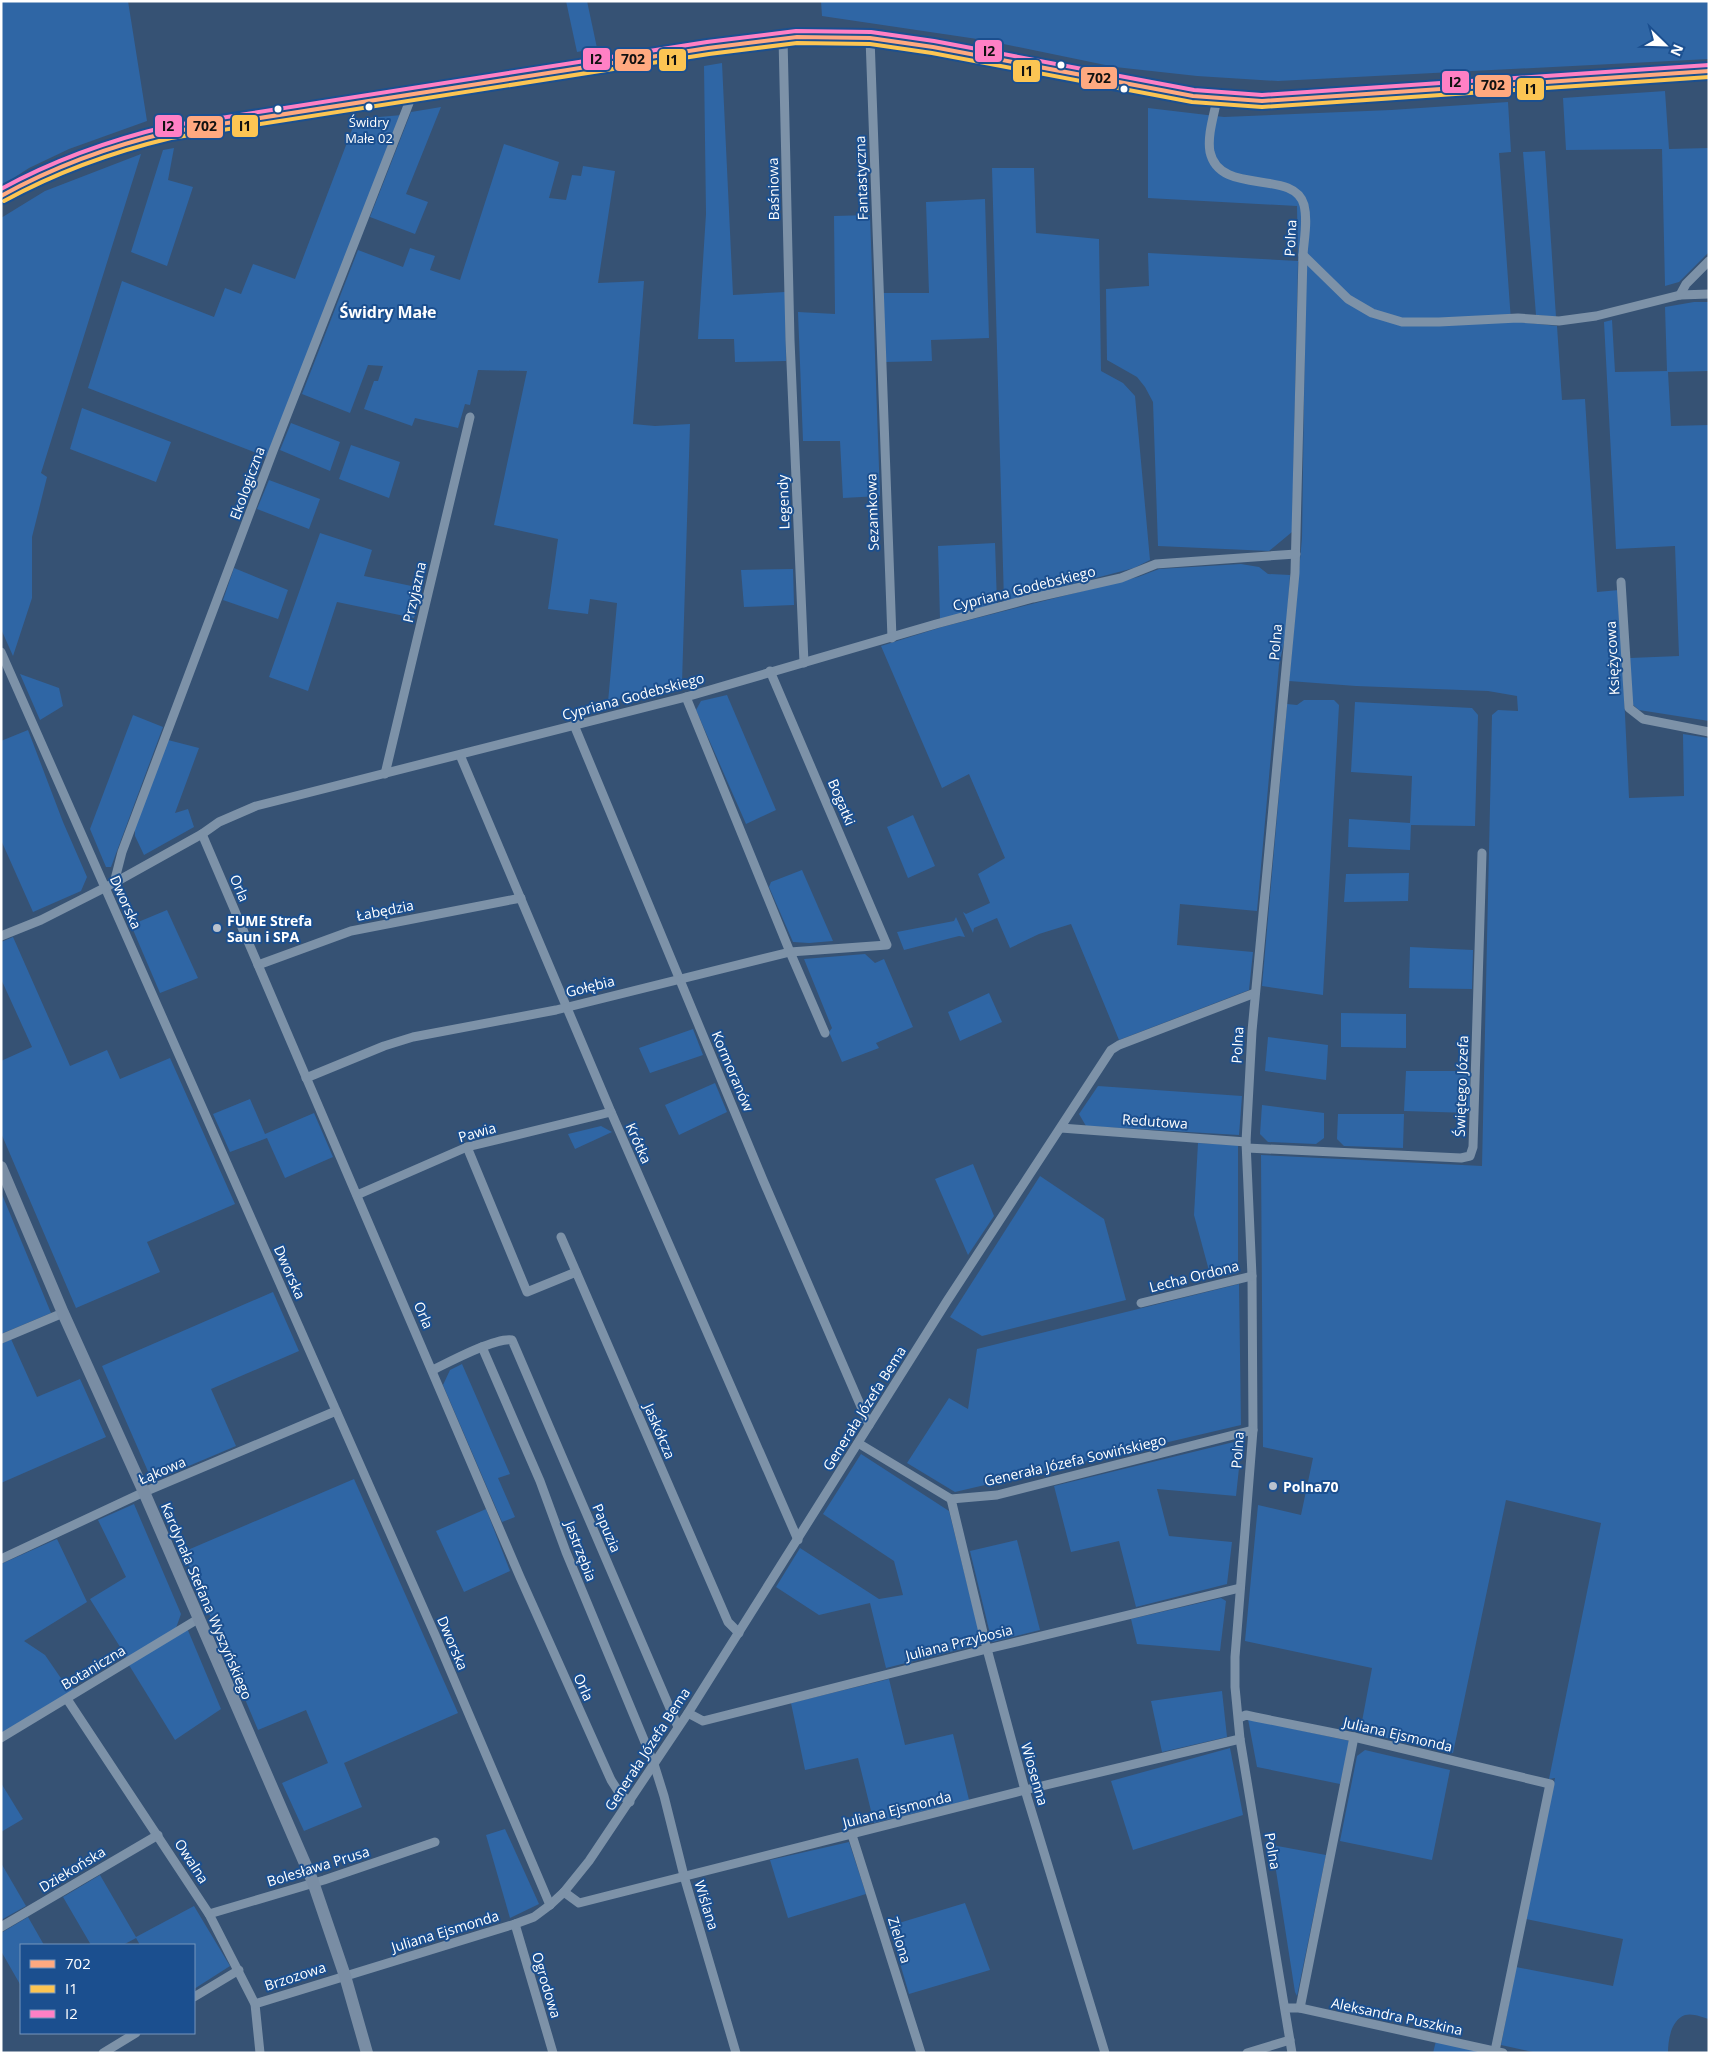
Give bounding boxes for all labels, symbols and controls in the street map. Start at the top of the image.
north arrow [1640,20,1690,70]
line badge: I2 [974,39,1003,63]
text: I2 [983,41,995,60]
text: N [1666,41,1688,59]
line badge: I2 [582,47,611,71]
line badge: 702 [614,48,652,72]
line badge: I1 [658,48,687,72]
text: I2 [590,49,602,68]
text: 702 [621,49,645,68]
text: I1 [666,50,678,69]
line badge: I1 [1012,59,1041,83]
unlabelled marker [1056,60,1066,70]
text: I1 [1021,61,1033,80]
line badge: 702 [1080,66,1118,90]
text: 702 [1087,68,1111,87]
line badge: I2 [1441,70,1470,94]
text: I2 [1449,72,1461,91]
line badge: 702 [1474,74,1512,98]
text: 702 [1481,75,1505,94]
line badge: I1 [1516,77,1545,101]
text: I1 [1525,79,1537,98]
unlabelled marker [1119,84,1129,94]
marker: Świdry Małe 02 [364,102,374,112]
unlabelled marker [273,104,283,114]
place label: Świdry Małe 02 [345,113,393,147]
line badge: I2 [154,114,183,138]
line badge: I1 [231,114,259,138]
line badge: 702 [186,115,224,139]
text: I2 [162,116,174,135]
text: 702 [193,116,217,135]
text: I1 [239,116,251,135]
street label: Fantastyczna [850,135,872,221]
street label: Baśniowa [763,158,783,220]
street label: Polna [1280,219,1300,257]
district label: Świdry Małe [339,301,437,323]
street label: Ekologiczna [225,444,269,522]
street label: Legendy [773,473,793,530]
street label: Sezamkowa [861,473,883,551]
street label: Przyjazna [398,560,430,624]
street label: Cypriana Godebskiego [951,561,1097,615]
street label: Księżycowa [1601,621,1623,695]
street label: Polna [1264,623,1286,661]
street label: Cypriana Godebskiego [560,668,706,724]
street label: Bogatki [824,776,860,828]
street label: Orla [226,871,254,905]
street label: Dworska [106,872,146,932]
street label: Łabędzia [355,895,415,925]
place label: FUME Strefa Saun i SPA [227,911,312,946]
marker: FUME Strefa Saun i SPA [211,922,223,934]
street label: Gołębia [564,971,616,1001]
street label: Polna [1227,1026,1247,1064]
street label: Kormoranów [708,1028,758,1114]
street label: Świętego Józefa [1450,1035,1472,1137]
street label: Redutowa [1122,1109,1188,1133]
street label: Pawia [456,1118,498,1146]
street label: Krótka [622,1120,656,1166]
street label: Dworska [270,1242,310,1302]
street label: Lecha Ordona [1147,1256,1241,1296]
street label: Orla [410,1298,438,1332]
street label: Generała Józefa Bema [818,1342,910,1474]
street label: Jaskółcza [639,1398,680,1462]
street label: Generała Józefa Sowińskiego [982,1430,1168,1490]
street label: Polna [1226,1431,1248,1469]
street label: Łąkowa [136,1452,188,1488]
place label: Polna70 [1283,1477,1338,1496]
marker: Polna70 [1267,1480,1279,1492]
street label: Kardynała Stefana Wyszyńskiego [157,1500,257,1702]
street label: Papuzia [588,1501,626,1555]
street label: Jastrzębia [560,1516,601,1584]
street label: Dworska [433,1613,473,1673]
street label: Juliana Przybosia [901,1619,1015,1665]
street label: Botaniczna [57,1640,129,1694]
street label: Orla [570,1670,598,1704]
street label: Generała Józefa Bema [600,1684,694,1814]
street label: Juliana Ejsmonda [1340,1712,1454,1756]
street label: Wiosenna [1017,1740,1053,1808]
street label: Juliana Ejsmonda [839,1786,953,1832]
street label: Polna [1260,1831,1286,1871]
street label: Owalna [171,1835,213,1887]
street label: Bolesława Prusa [264,1841,372,1891]
street label: Dziekońska [35,1842,109,1896]
street label: Wiślana [690,1878,724,1932]
street label: Juliana Ejsmonda [387,1906,501,1957]
street label: Zielona [884,1914,916,1966]
legend [20,1944,195,2034]
street label: Ogrodowa [528,1950,566,2020]
text: 702 [65,1953,91,1973]
street label: Brzozowa [262,1957,328,1995]
text: I1 [65,1978,78,1998]
street label: Aleksandra Puszkina [1330,1993,1464,2039]
text: I2 [65,2003,78,2023]

